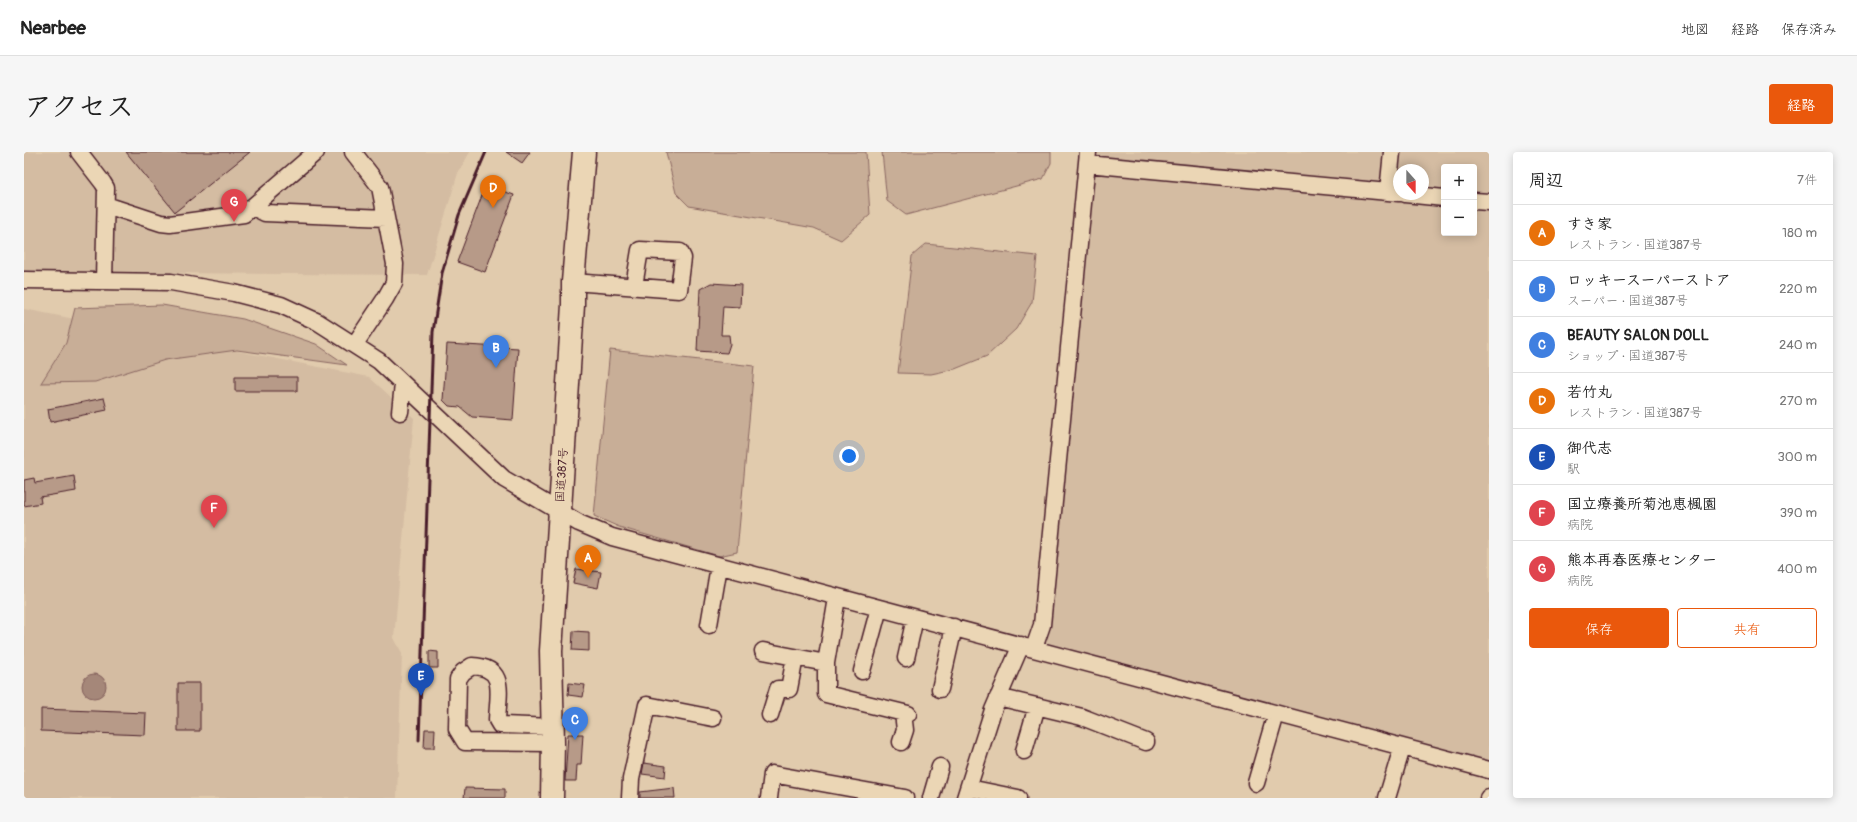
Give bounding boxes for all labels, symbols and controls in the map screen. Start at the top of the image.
text: Nearbee [20,16,86,40]
text: 地図 [1681,21,1709,38]
text: 経路 [1731,21,1759,38]
text: 保存済み [1781,21,1837,38]
button: 経路 [1769,84,1833,124]
text: アクセス [24,90,134,125]
north arrow [1393,164,1429,200]
map controls [1441,164,1477,236]
button: + [1441,164,1477,200]
text: 周辺 [1529,170,1563,191]
text: 7件 [1797,172,1817,188]
pin: D [480,175,506,208]
pin: G [221,189,247,222]
button: − [1441,200,1477,236]
text: すき家 [1567,215,1612,234]
text: A [1538,225,1546,241]
text: 180 m [1782,225,1817,241]
text: レストラン · 国道387号 [1567,237,1703,253]
text: ロッキースーパーストア [1567,271,1731,290]
text: B [1538,281,1546,297]
text: 220 m [1779,281,1817,297]
text: スーパー · 国道387号 [1567,293,1688,309]
text: BEAUTY SALON DOLL [1567,326,1709,345]
pin: B [483,335,509,368]
text: C [1538,337,1546,353]
text: 240 m [1779,337,1817,353]
text: ショップ · 国道387号 [1567,348,1688,364]
text: 若竹丸 [1567,383,1612,402]
text: D [1538,393,1546,409]
text: 270 m [1780,393,1817,409]
text: レストラン · 国道387号 [1567,405,1703,421]
text: 御代志 [1567,439,1612,458]
your location [839,446,859,466]
street label: 国道387号 [553,447,571,503]
text: E [1539,449,1545,465]
text: 300 m [1778,449,1817,465]
text: 駅 [1567,461,1580,477]
pin: F [201,495,227,528]
text: 国立療養所菊池恵楓園 [1567,495,1717,514]
text: F [1538,505,1546,521]
text: 390 m [1780,505,1817,521]
text: 病院 [1567,517,1593,533]
pin: A [575,545,601,578]
text: 熊本再春医療センター [1567,551,1717,570]
text: G [1538,561,1546,577]
text: 400 m [1777,561,1817,577]
text: 病院 [1567,573,1593,589]
button: 保存 [1529,608,1669,648]
button: 共有 [1677,608,1817,648]
pin: E [408,663,434,696]
pin: C [562,707,588,740]

